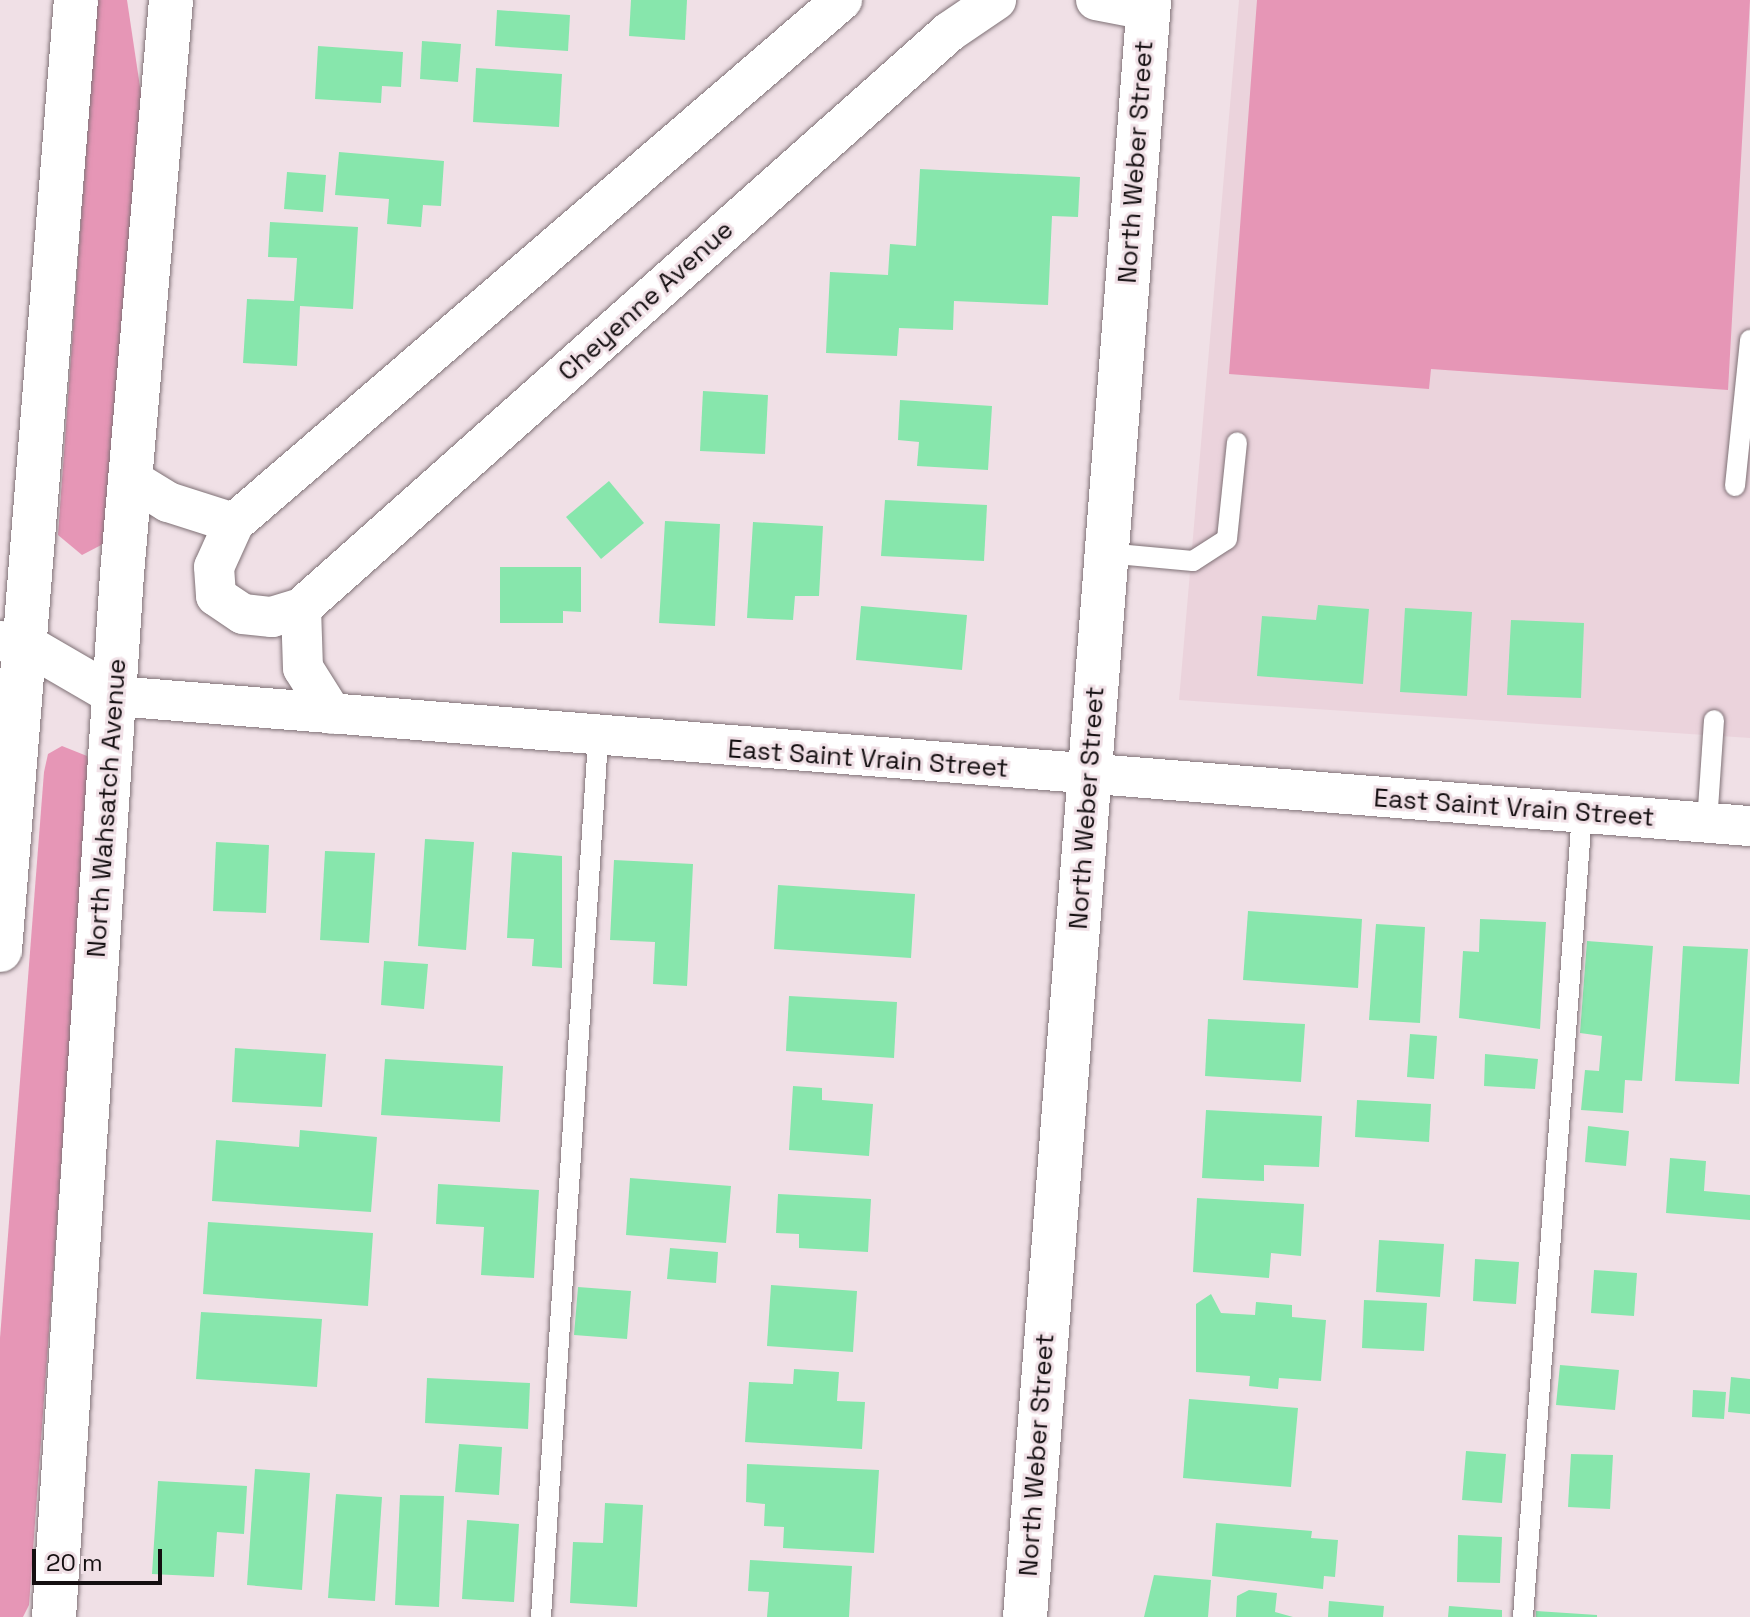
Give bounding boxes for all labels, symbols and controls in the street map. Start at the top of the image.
street label: North Weber Street [1112,39,1160,285]
street label: Cheyenne Avenue [552,214,740,388]
street label: North Wahsatch Avenue [81,657,133,959]
street label: North Weber Street [1063,685,1111,931]
street label: East Saint Vrain Street [726,734,1010,784]
street label: East Saint Vrain Street [1372,783,1656,833]
street label: North Weber Street [1013,1332,1061,1578]
scale bar [36,1533,166,1583]
text: 20 m [46,1547,103,1578]

